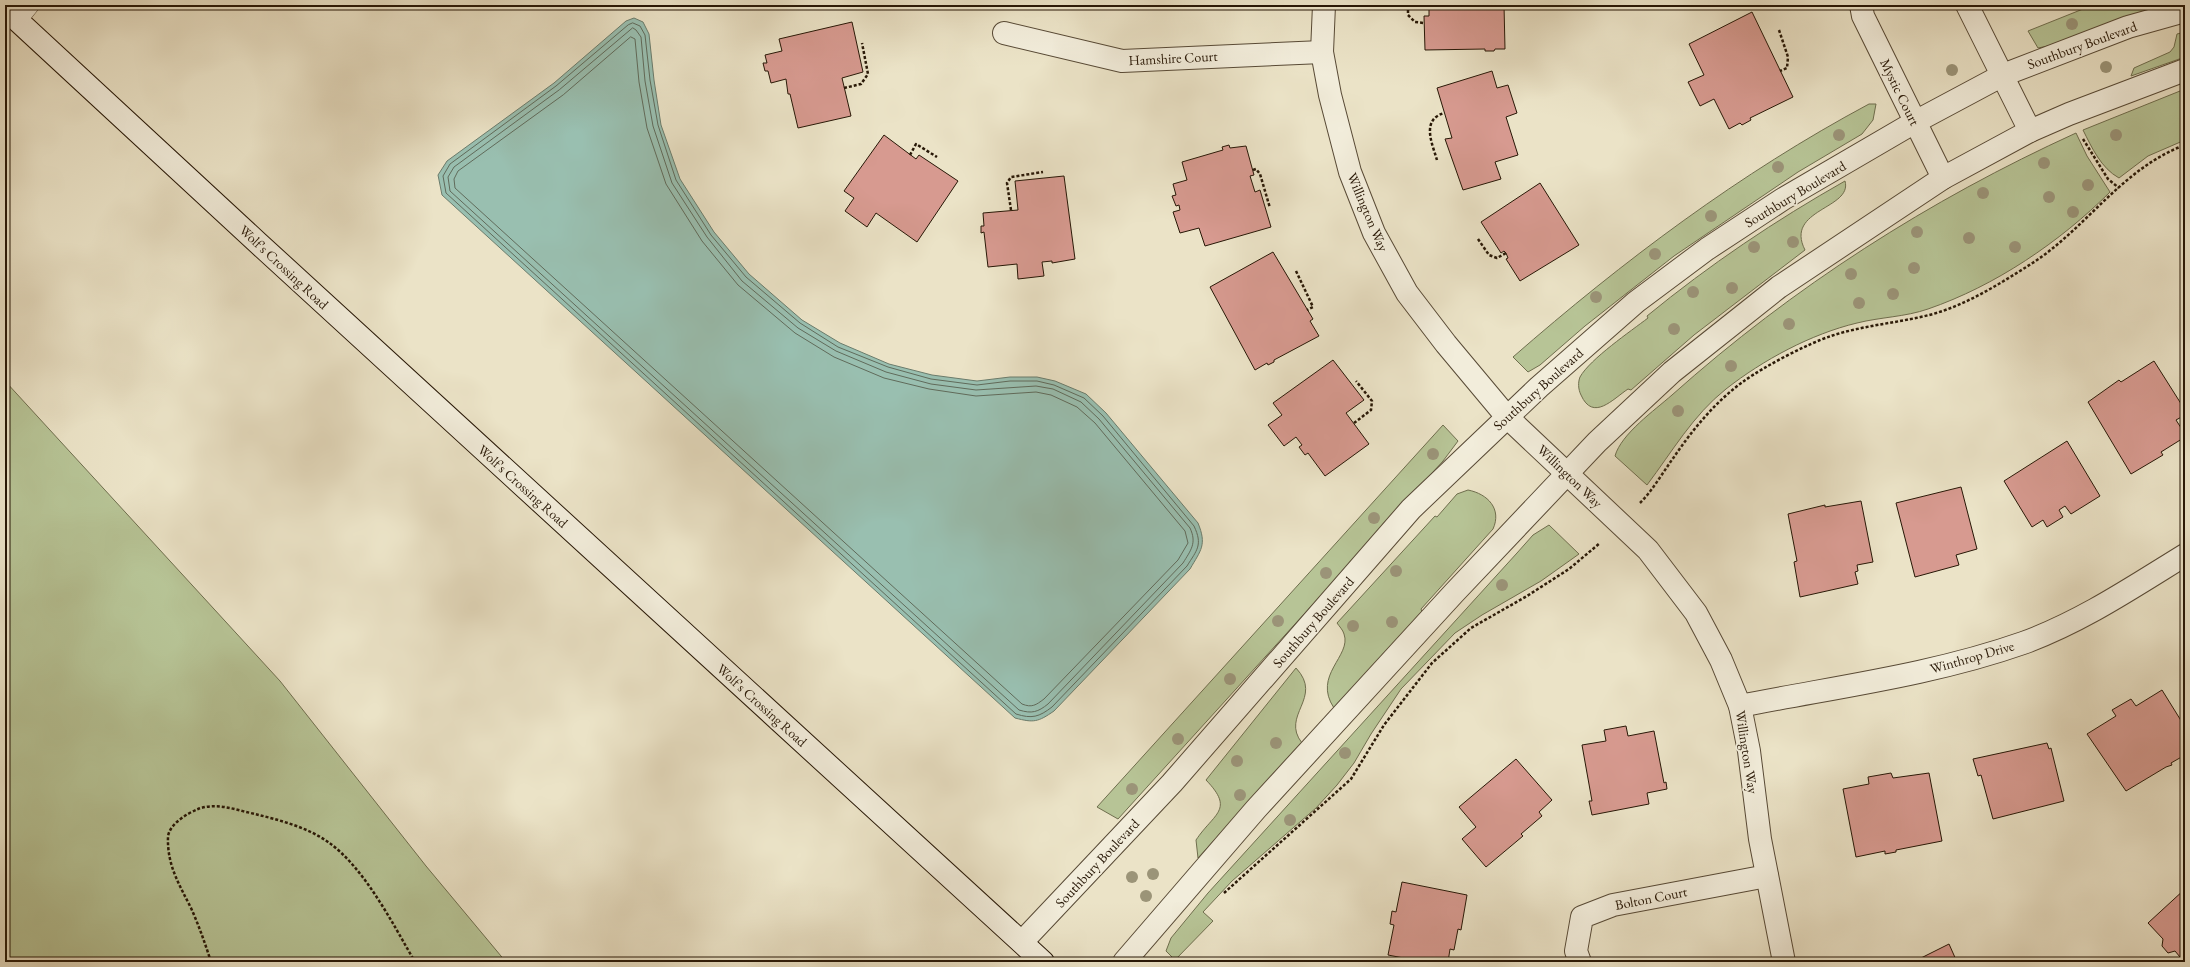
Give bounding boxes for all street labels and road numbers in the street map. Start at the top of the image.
street label: Southbury Boulevard [2025,17,2140,73]
street label: Hamshire Court [1128,47,1219,69]
street label: Mystic Court [1876,56,1924,129]
street label: Southbury Boulevard [1741,156,1850,231]
street label: Willington Way [1343,170,1393,255]
street label: Wolf's Crossing Road [236,221,333,314]
street label: Southbury Boulevard [1489,343,1588,434]
street label: Willington Way [1533,440,1607,512]
street label: Wolf's Crossing Road [474,441,573,532]
street label: Southbury Boulevard [1268,572,1358,671]
street label: Winthrop Drive [1928,636,2017,678]
street label: Wolf's Crossing Road [713,660,812,751]
street label: Willington Way [1732,709,1763,796]
street label: Southbury Boulevard [1051,814,1144,911]
street label: Bolton Court [1613,882,1689,914]

